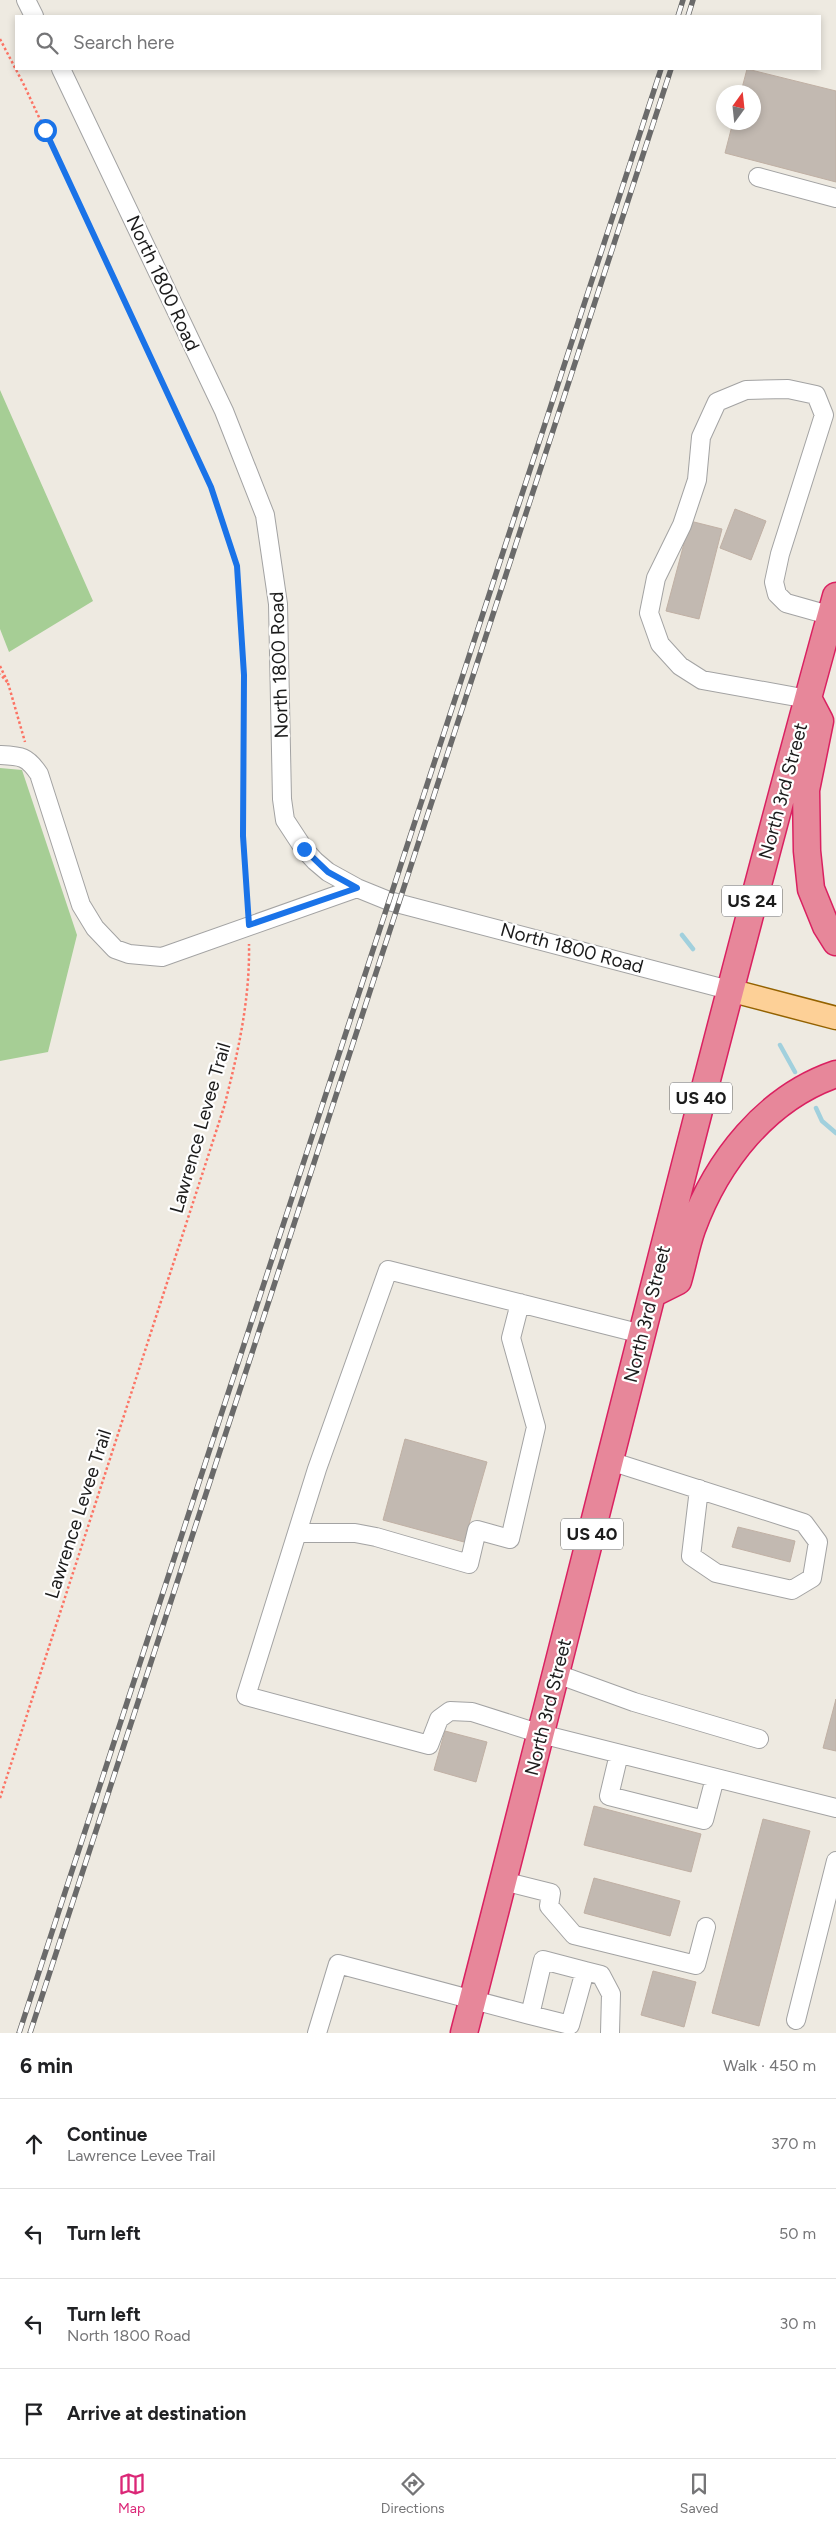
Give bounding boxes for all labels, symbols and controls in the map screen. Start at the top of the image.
search box [15,15,821,70]
icon: search [33,29,61,57]
text: Search here [73,31,175,54]
north arrow [716,85,761,130]
route start [34,119,57,142]
street label: North 1800 Road [122,212,204,354]
street label: North 1800 Road [265,591,293,739]
street label: North 3rd Street [754,720,812,862]
route end [293,838,316,861]
road number: US 24 [722,886,782,916]
street label: North 1800 Road [498,918,646,978]
street label: Lawrence Levee Trail [165,1040,235,1216]
road number: US 40 [670,1082,732,1114]
street label: North 3rd Street [619,1243,675,1385]
street label: Lawrence Levee Trail [40,1427,116,1601]
road number: US 40 [561,1518,623,1550]
street label: North 3rd Street [520,1636,576,1778]
text: 6 min [20,2053,73,2078]
text: Walk · 450 m [723,2056,816,2075]
text: Continue [67,2123,147,2146]
icon: ahead [20,2130,48,2158]
text: 370 m [771,2134,816,2153]
text: Lawrence Levee Trail [67,2146,216,2165]
icon: left [20,2220,48,2248]
text: Turn left [67,2222,141,2245]
text: 50 m [779,2224,816,2243]
text: Turn left [67,2303,141,2326]
icon: left [20,2310,48,2338]
text: 30 m [779,2314,816,2333]
text: North 1800 Road [67,2326,191,2345]
icon: arrive [20,2400,48,2428]
text: Arrive at destination [67,2402,246,2425]
tab: Map [118,2470,146,2517]
tab: Directions [381,2470,445,2517]
tab: Saved [680,2470,718,2517]

